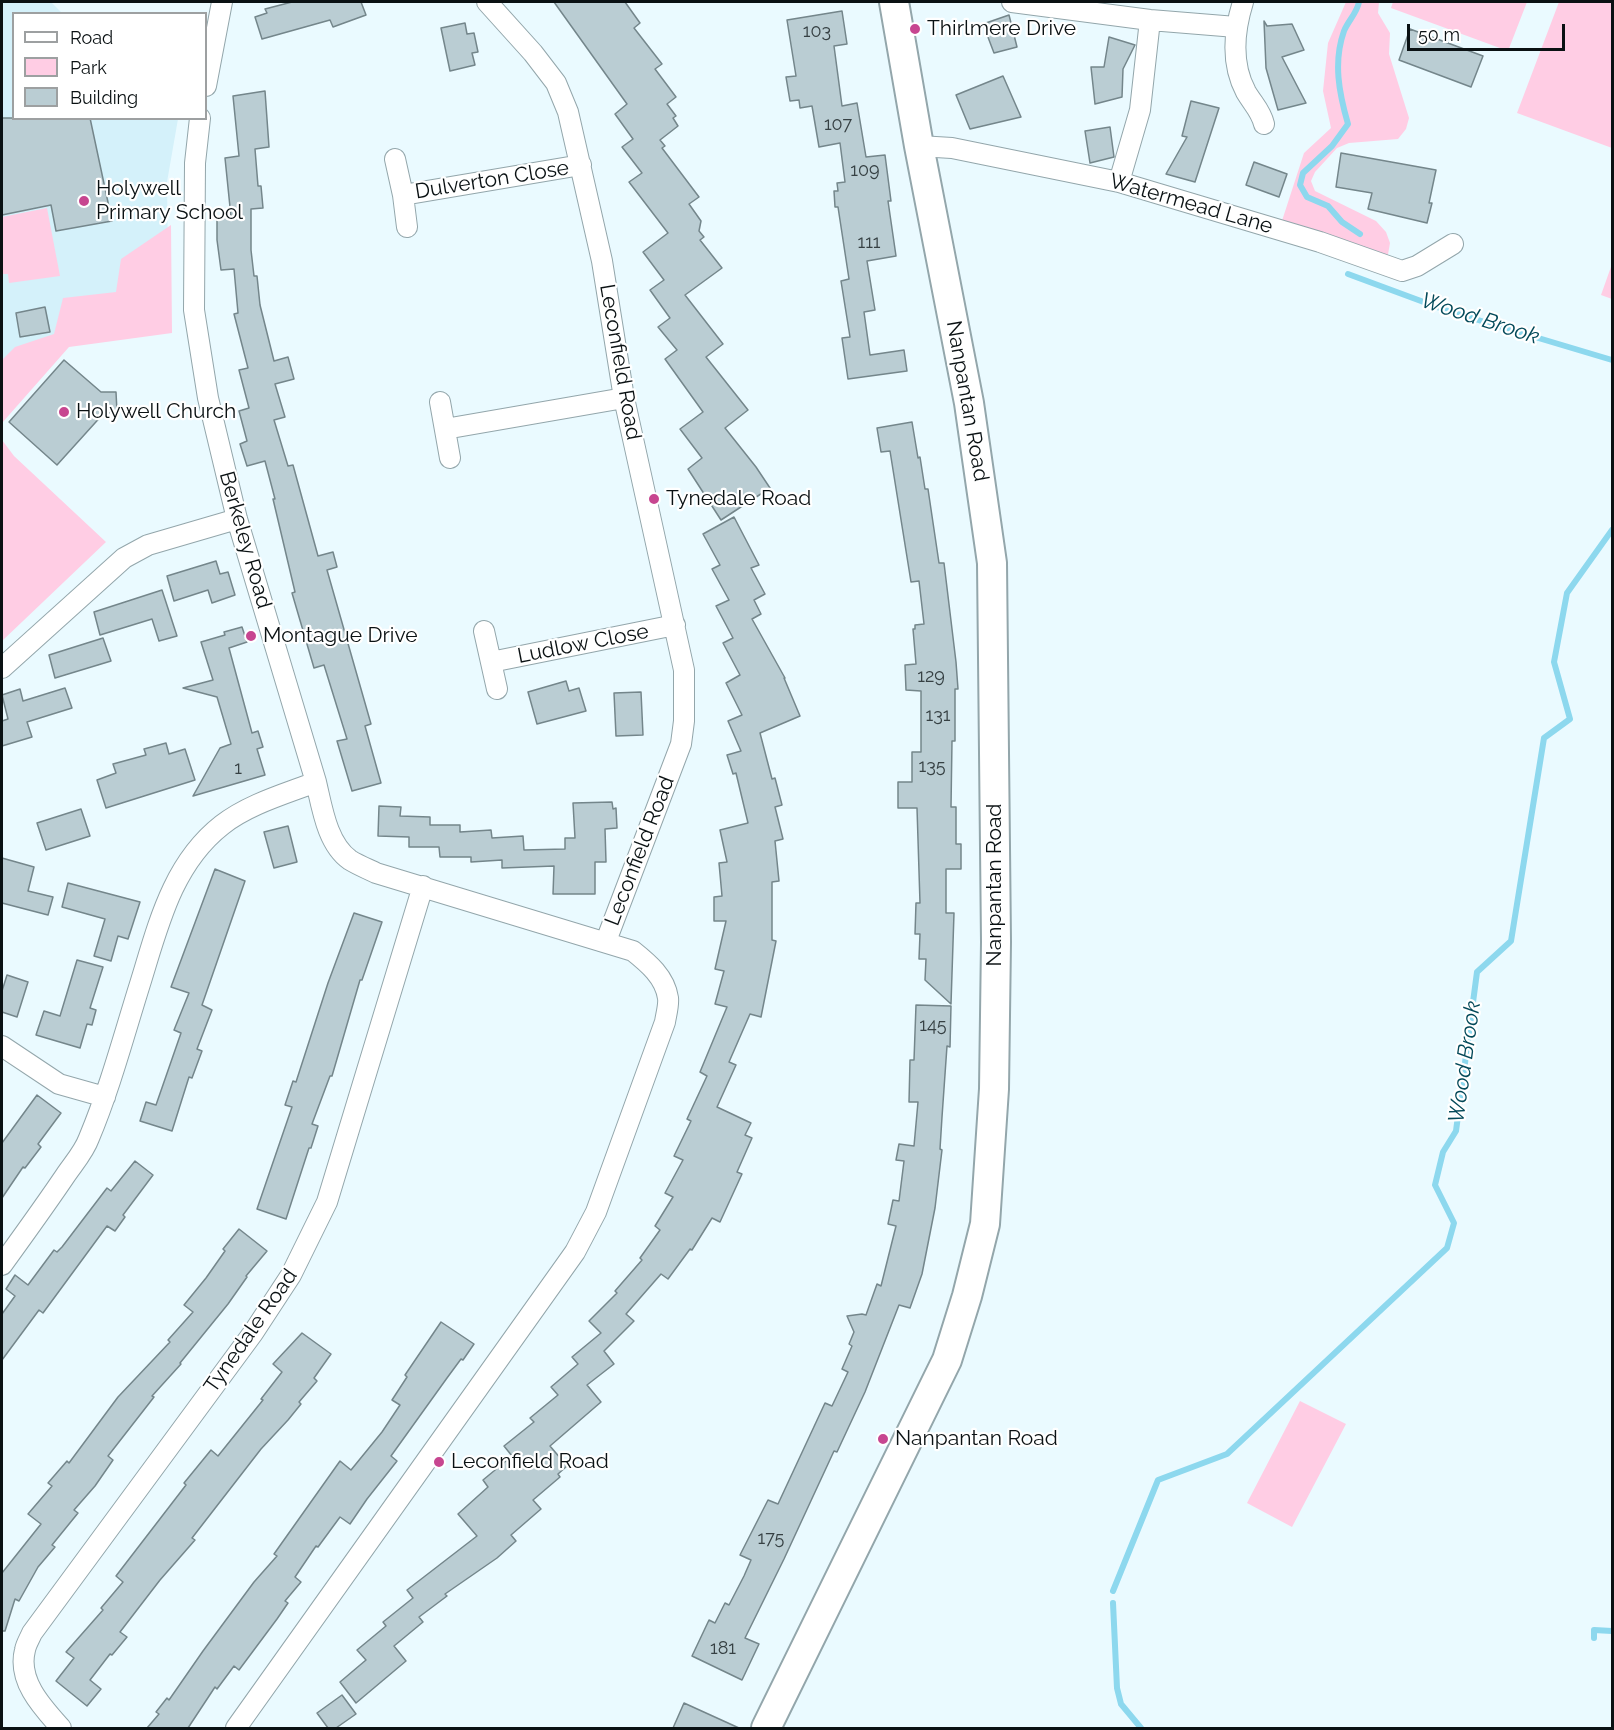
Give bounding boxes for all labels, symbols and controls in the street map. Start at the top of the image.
legend [12,12,207,120]
scale bar [1410,12,1568,50]
place label: Thirlmere Drive [927,16,1076,42]
house number: 103 [803,21,831,43]
marker: Thirlmere Drive [908,22,922,36]
text: 50 m [1418,24,1460,45]
text: Road [70,27,113,48]
text: Park [70,57,107,78]
text: Building [70,87,138,108]
house number: 107 [824,114,852,136]
street label: Dulverton Close [413,155,571,205]
house number: 109 [850,160,880,182]
street label: Watermead Lane [1107,169,1275,239]
place label: Holywell Primary School [96,176,243,226]
marker: Holywell Primary School [77,194,91,208]
house number: 111 [857,232,881,254]
street label: Leconfield Road [594,282,646,442]
water label: Wood Brook [1418,287,1542,351]
street label: Nanpantan Road [940,319,994,483]
place label: Holywell Church [76,399,236,425]
marker: Holywell Church [57,405,71,419]
street label: Berkeley Road [213,469,277,611]
place label: Tynedale Road [666,486,811,512]
marker: Tynedale Road [647,492,661,506]
street label: Ludlow Close [515,619,651,669]
place label: Montague Drive [263,623,418,649]
marker: Montague Drive [244,629,258,643]
house number: 129 [917,666,945,688]
house number: 131 [925,705,951,727]
house number: 135 [918,756,946,778]
house number: 1 [234,758,242,780]
street label: Leconfield Road [600,773,680,929]
street label: Nanpantan Road [982,804,1008,966]
water label: Wood Brook [1443,999,1487,1125]
house number: 145 [919,1015,947,1037]
street label: Tynedale Road [199,1264,303,1398]
place label: Nanpantan Road [895,1426,1058,1452]
marker: Nanpantan Road [876,1432,890,1446]
place label: Leconfield Road [451,1449,609,1475]
marker: Leconfield Road [432,1455,446,1469]
house number: 175 [758,1528,784,1550]
house number: 181 [710,1638,736,1660]

